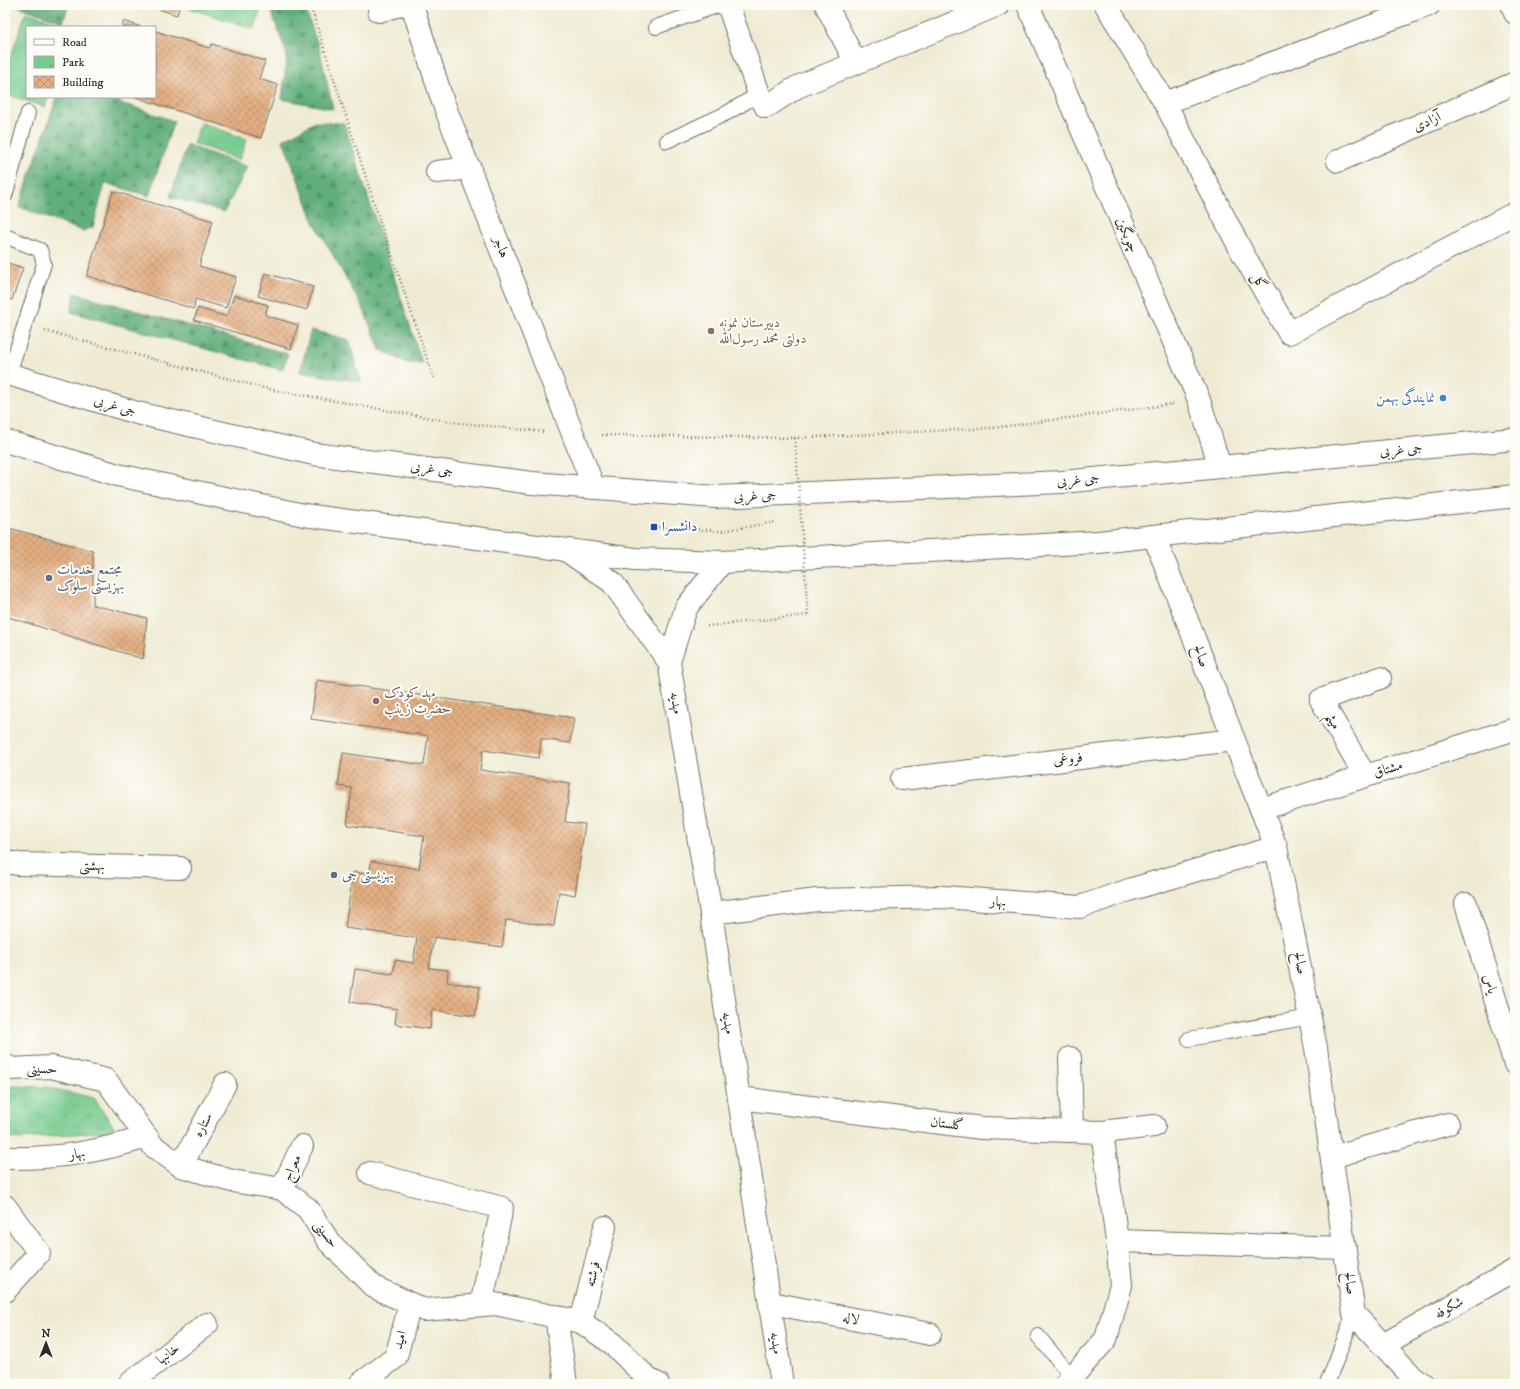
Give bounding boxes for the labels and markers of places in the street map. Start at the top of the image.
place label: دبیرستان نمونه دولتی محمد رسول‌الله [719,314,807,348]
marker: دبیرستان نمونه دولتی محمد رسول‌الله [706,326,716,336]
place label: نمایندگی بهمن [1376,387,1435,407]
marker: نمایندگی بهمن [1438,393,1448,403]
place label: دانشسرا [662,518,697,536]
marker: دانشسرا [649,522,659,532]
place label: مجتمع خدمات بهزیستی سلوک [57,561,124,595]
marker: مجتمع خدمات بهزیستی سلوک [44,573,54,583]
place label: مهد کودک حضرت زینب [384,684,451,718]
marker: مهد کودک حضرت زینب [371,696,381,706]
place label: بهزیستی جی [342,866,394,884]
marker: بهزیستی جی [329,870,339,880]

